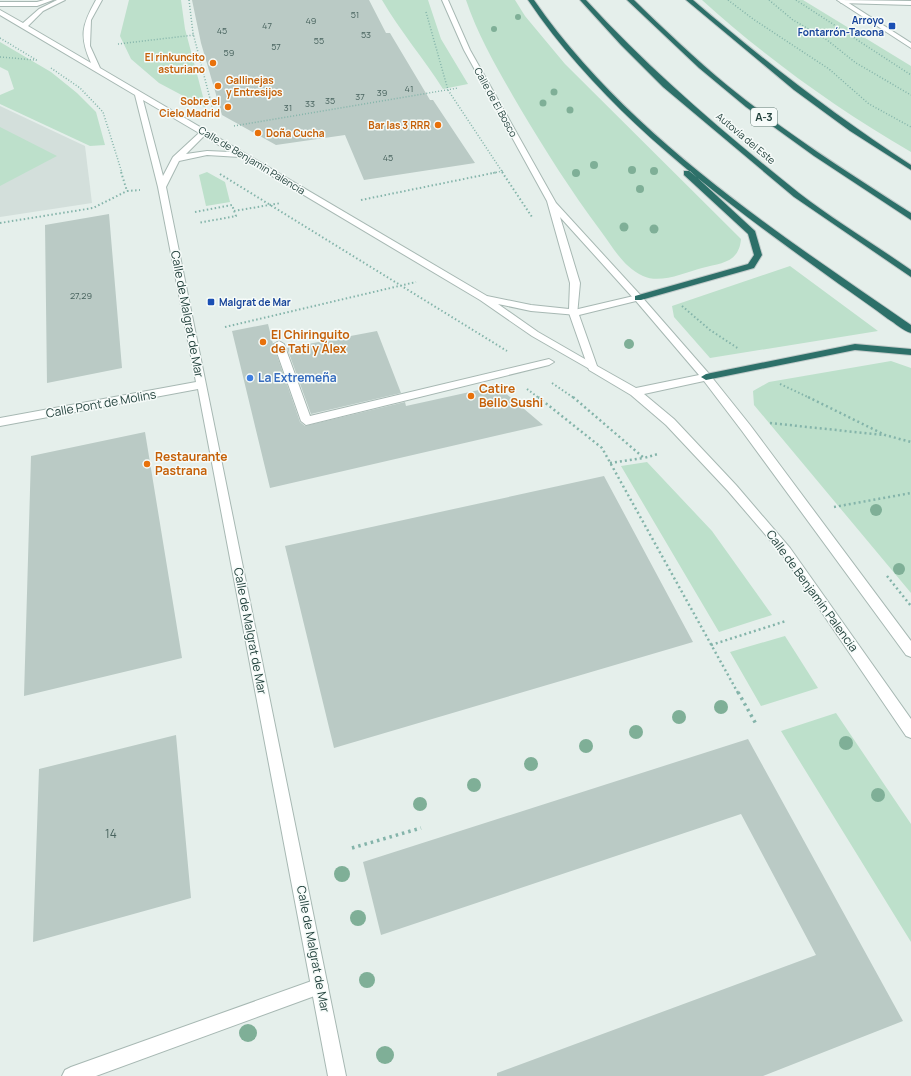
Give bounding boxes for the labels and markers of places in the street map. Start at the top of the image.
place label: Arroyo Fontarrón-Tacona [798,13,884,39]
marker: Arroyo Fontarrón-Tacona [887,21,897,31]
place label: El rinkuncito asturiano [145,50,205,76]
marker: El rinkuncito asturiano [208,58,218,68]
place label: Gallinejas y Entresijos [226,73,283,99]
marker: Gallinejas y Entresijos [213,81,223,91]
place label: Sobre el Cielo Madrid [159,94,220,120]
marker: Sobre el Cielo Madrid [223,102,233,112]
place label: Bar las 3 RRR [368,118,430,132]
marker: Bar las 3 RRR [433,120,443,130]
place label: Doña Cucha [266,126,325,140]
marker: Doña Cucha [253,128,263,138]
place label: Malgrat de Mar [219,295,291,309]
marker: Malgrat de Mar [206,297,216,307]
place label: El Chiringuito de Tati y Álex [271,326,350,357]
marker: El Chiringuito de Tati y Álex [258,337,268,347]
place label: La Extremeña [258,369,337,386]
marker: La Extremeña [245,373,255,383]
place label: Catire Bello Sushi [479,380,543,411]
marker: Catire Bello Sushi [466,391,476,401]
place label: Restaurante Pastrana [155,448,227,479]
marker: Restaurante Pastrana [142,459,152,469]

